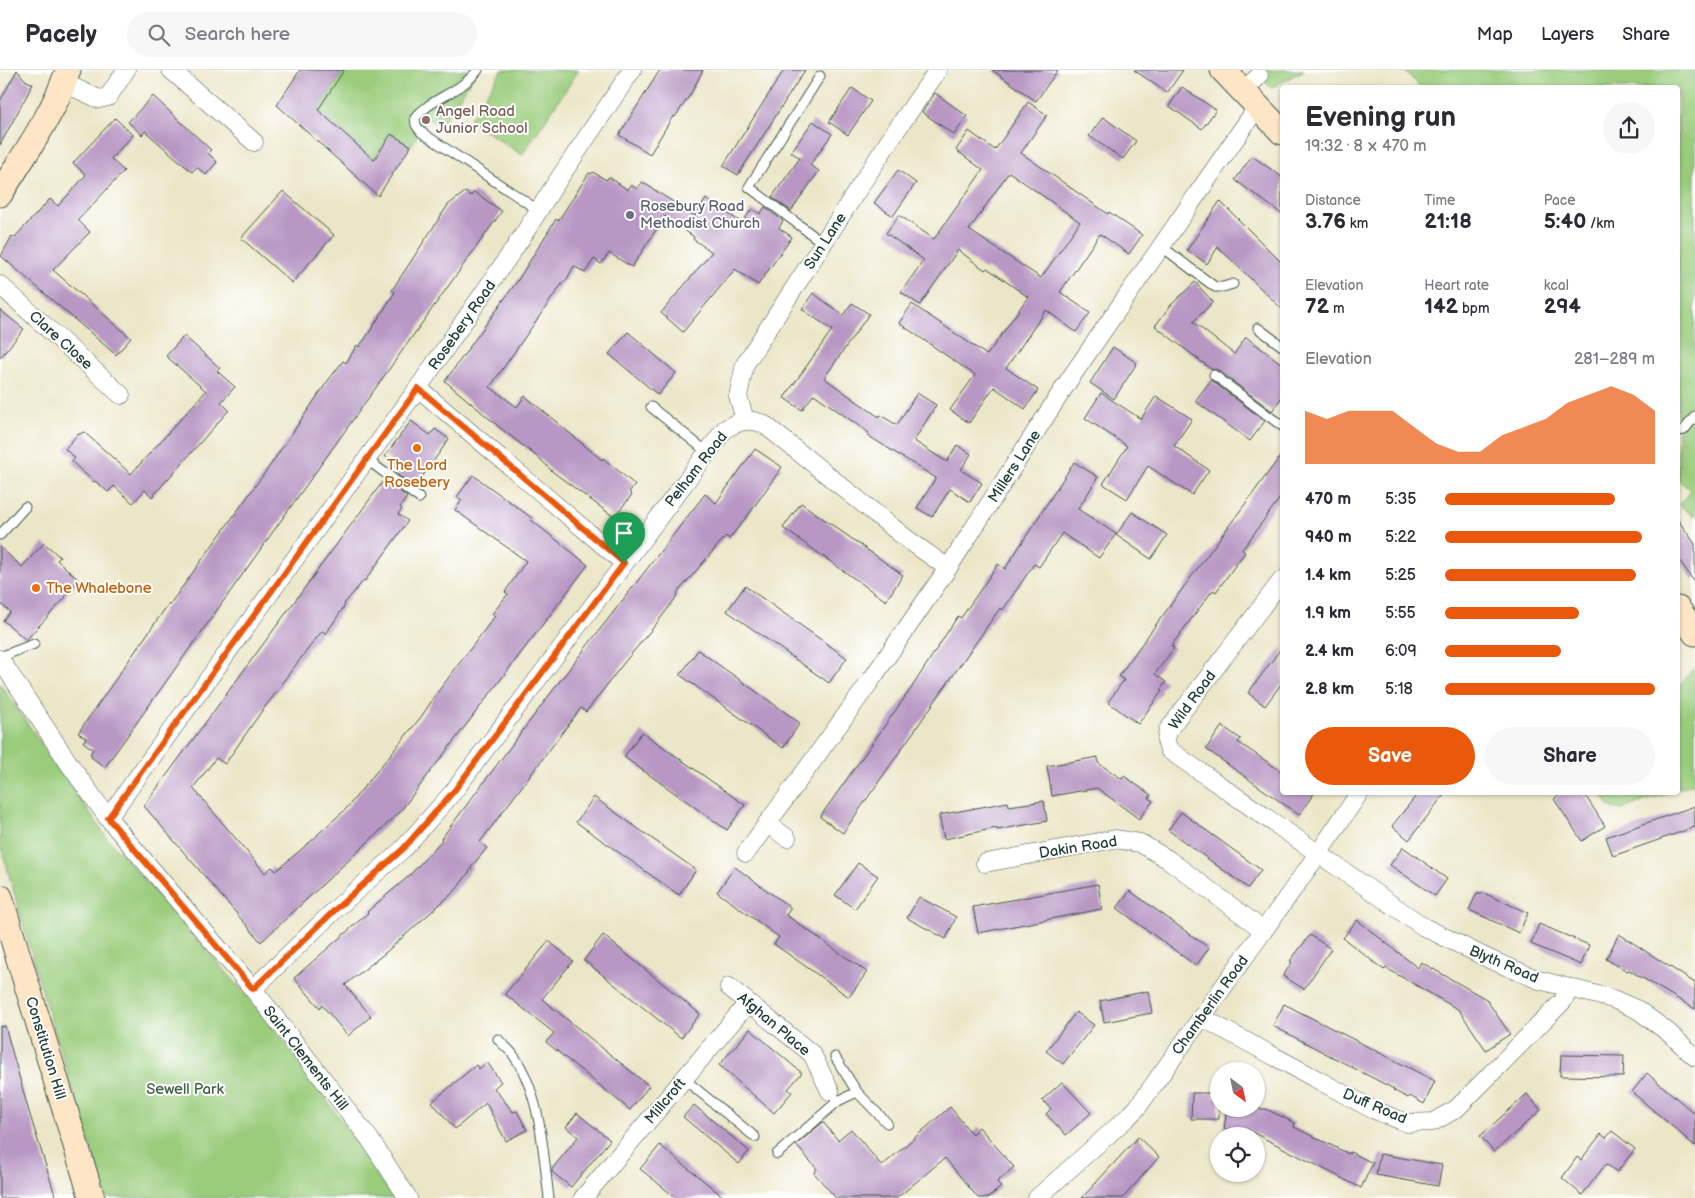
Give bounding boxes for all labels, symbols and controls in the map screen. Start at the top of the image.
search box [127,12,477,57]
text: Pacely [25,20,97,49]
icon: search [145,21,173,49]
text: Search here [185,23,290,46]
text: Map [1477,24,1513,45]
text: Layers [1541,24,1594,45]
text: Share [1622,24,1670,45]
text: Evening run [1305,101,1456,134]
place label: Angel Road Junior School [436,102,528,138]
button: share [1603,102,1655,154]
marker: Angel Road Junior School [420,114,432,126]
text: 19:32 · 8 × 470 m [1305,137,1427,156]
text: Distance [1305,192,1361,209]
text: Time [1424,192,1455,209]
text: Pace [1544,192,1576,209]
place label: Rosebury Road Methodist Church [640,197,760,233]
marker: Rosebury Road Methodist Church [624,209,636,221]
street label: Sun Lane [800,209,851,273]
text: 3.76 [1305,209,1346,234]
text: 21:18 [1424,209,1472,234]
text: 5:40 [1544,209,1586,234]
text: km [1346,215,1368,232]
text: /km [1586,215,1615,232]
street label: Rosebery Road [424,277,500,374]
text: Elevation [1305,277,1363,294]
text: Heart rate [1424,277,1489,294]
text: kcal [1544,277,1569,294]
text: 72 [1305,294,1329,319]
text: 142 [1424,294,1458,319]
text: 294 [1544,294,1581,319]
text: m [1329,300,1345,317]
text: bpm [1458,300,1490,317]
street label: Clare Close [25,307,97,374]
text: Elevation [1305,350,1372,369]
text: 281–289 m [1574,350,1655,369]
street label: Millers Lane [984,426,1045,506]
street label: Pelham Road [661,428,732,511]
marker: The Lord Rosebery [411,442,423,454]
place label: The Lord Rosebery [384,456,450,492]
text: 470 m [1305,490,1351,509]
text: 5:35 [1385,490,1416,509]
pin [603,512,645,563]
icon: arrive [610,519,638,547]
text: 940 m [1305,528,1352,547]
text: 5:22 [1385,528,1416,547]
text: 1.4 km [1305,566,1351,585]
text: 5:25 [1385,566,1416,585]
place label: The Whalebone [46,579,152,598]
marker: The Whalebone [30,582,42,594]
text: 1.9 km [1305,604,1351,623]
text: 5:55 [1385,604,1416,623]
text: 2.4 km [1305,642,1354,661]
text: 6:09 [1385,642,1417,661]
street label: Wild Road [1165,667,1220,734]
text: 2.8 km [1305,680,1354,699]
text: 5:18 [1385,680,1413,699]
button: Save [1305,727,1475,785]
button: Share [1485,727,1655,785]
street label: Dakin Road [1038,832,1119,863]
street label: Blyth Road [1466,941,1541,988]
street label: Chamberlin Road [1168,952,1253,1059]
street label: Afghan Place [733,988,814,1060]
street label: Constitution Hill [21,994,70,1102]
street label: Saint Clements Hill [259,1002,352,1115]
north arrow [1210,1062,1265,1118]
map controls [1210,1062,1265,1182]
street label: Millcroft [641,1074,690,1128]
park label: Sewell Park [146,1080,224,1099]
street label: Duff Road [1340,1084,1410,1128]
button: locate [1210,1127,1265,1182]

